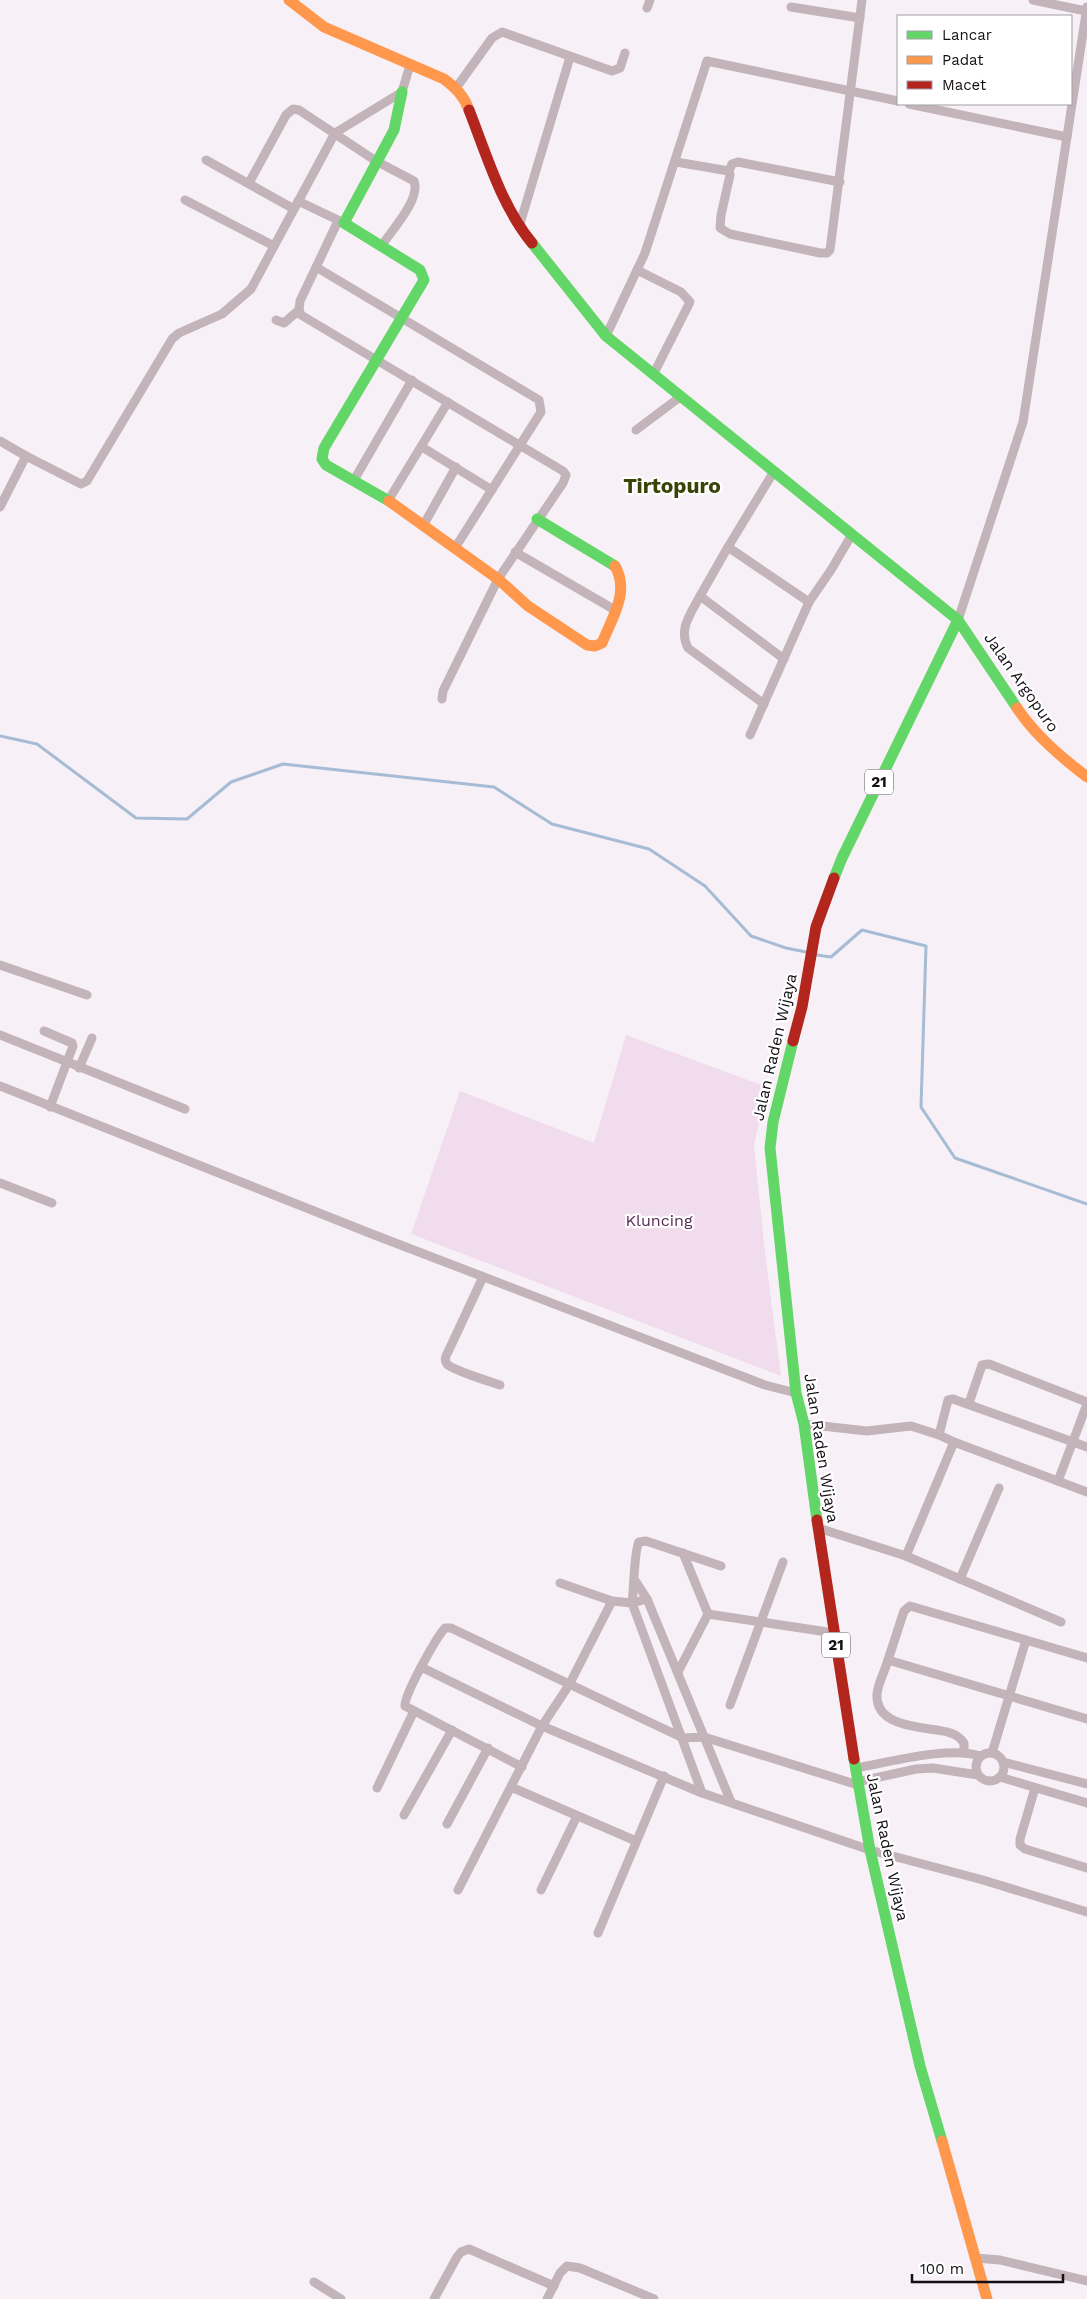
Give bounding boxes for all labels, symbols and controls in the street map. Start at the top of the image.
legend [897,15,1072,105]
text: Lancar [942,26,992,44]
text: Padat [942,51,984,69]
text: Macet [942,76,987,94]
district label: Tirtopuro [623,473,721,498]
street label: Jalan Argopuro [980,629,1063,736]
road number: 21 [865,770,893,794]
street label: Jalan Raden Wijaya [748,972,801,1123]
park label: Kluncing [626,1211,693,1230]
street label: Jalan Raden Wijaya [800,1372,843,1524]
road number: 21 [822,1632,850,1658]
street label: Jalan Raden Wijaya [863,1771,912,1923]
scale bar [912,2252,1063,2284]
text: 100 m [920,2260,964,2278]

